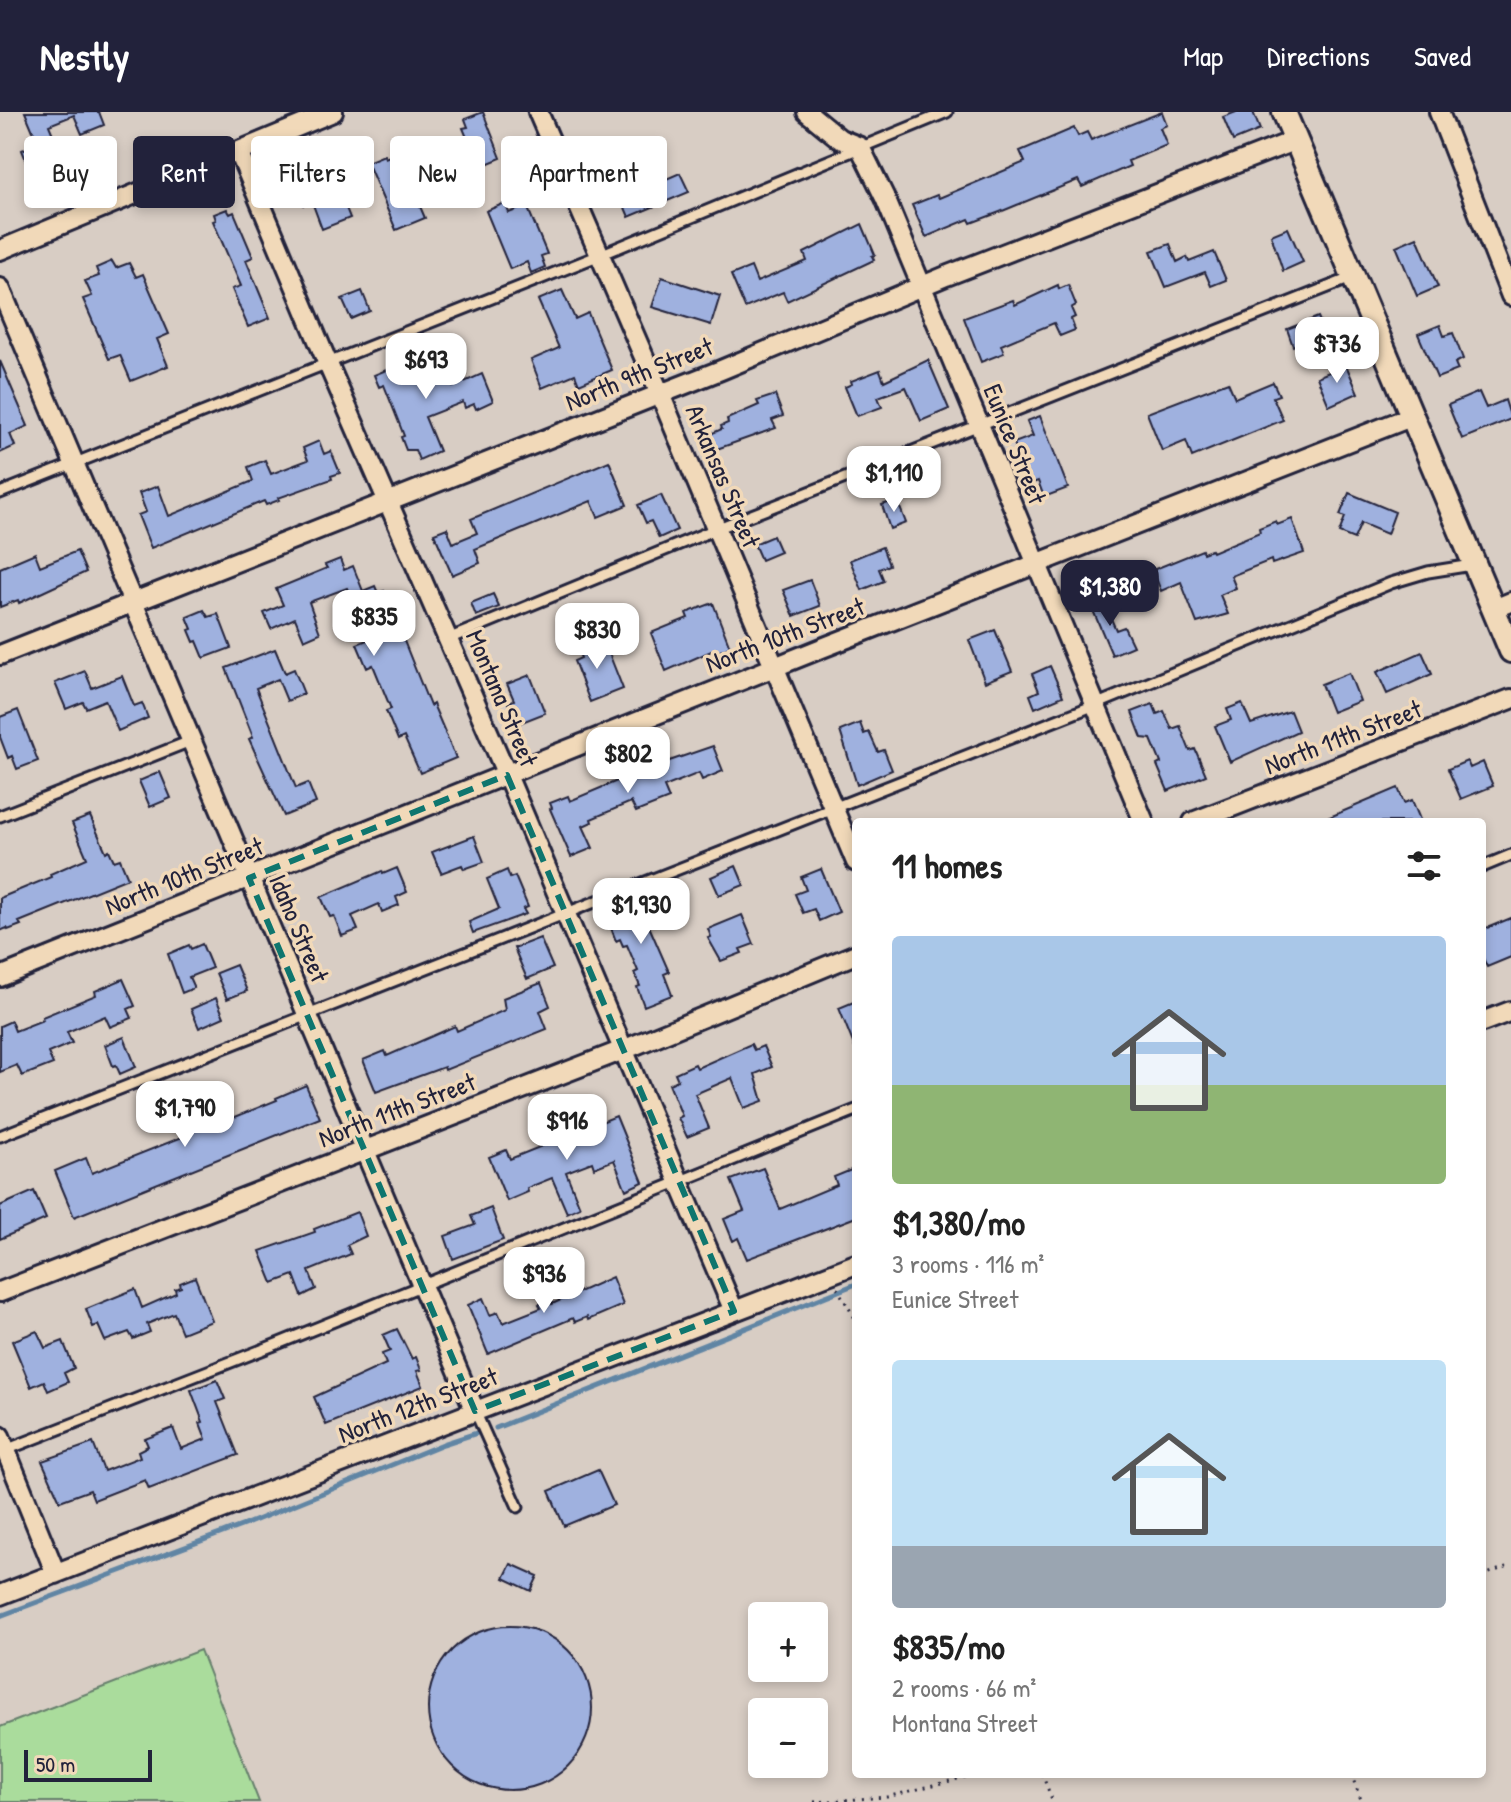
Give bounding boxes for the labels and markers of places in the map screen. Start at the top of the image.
pin: $736 [1290,317,1384,385]
pin: $693 [379,333,473,401]
pin: $1,110 [829,446,959,514]
pin: $1,380 [1045,560,1175,628]
pin: $835 [327,590,421,658]
pin: $830 [550,603,644,671]
pin: $802 [581,727,675,795]
pin: $1,930 [576,878,706,946]
pin: $1,790 [120,1081,250,1149]
pin: $916 [520,1094,614,1162]
pin: $936 [497,1247,591,1315]

